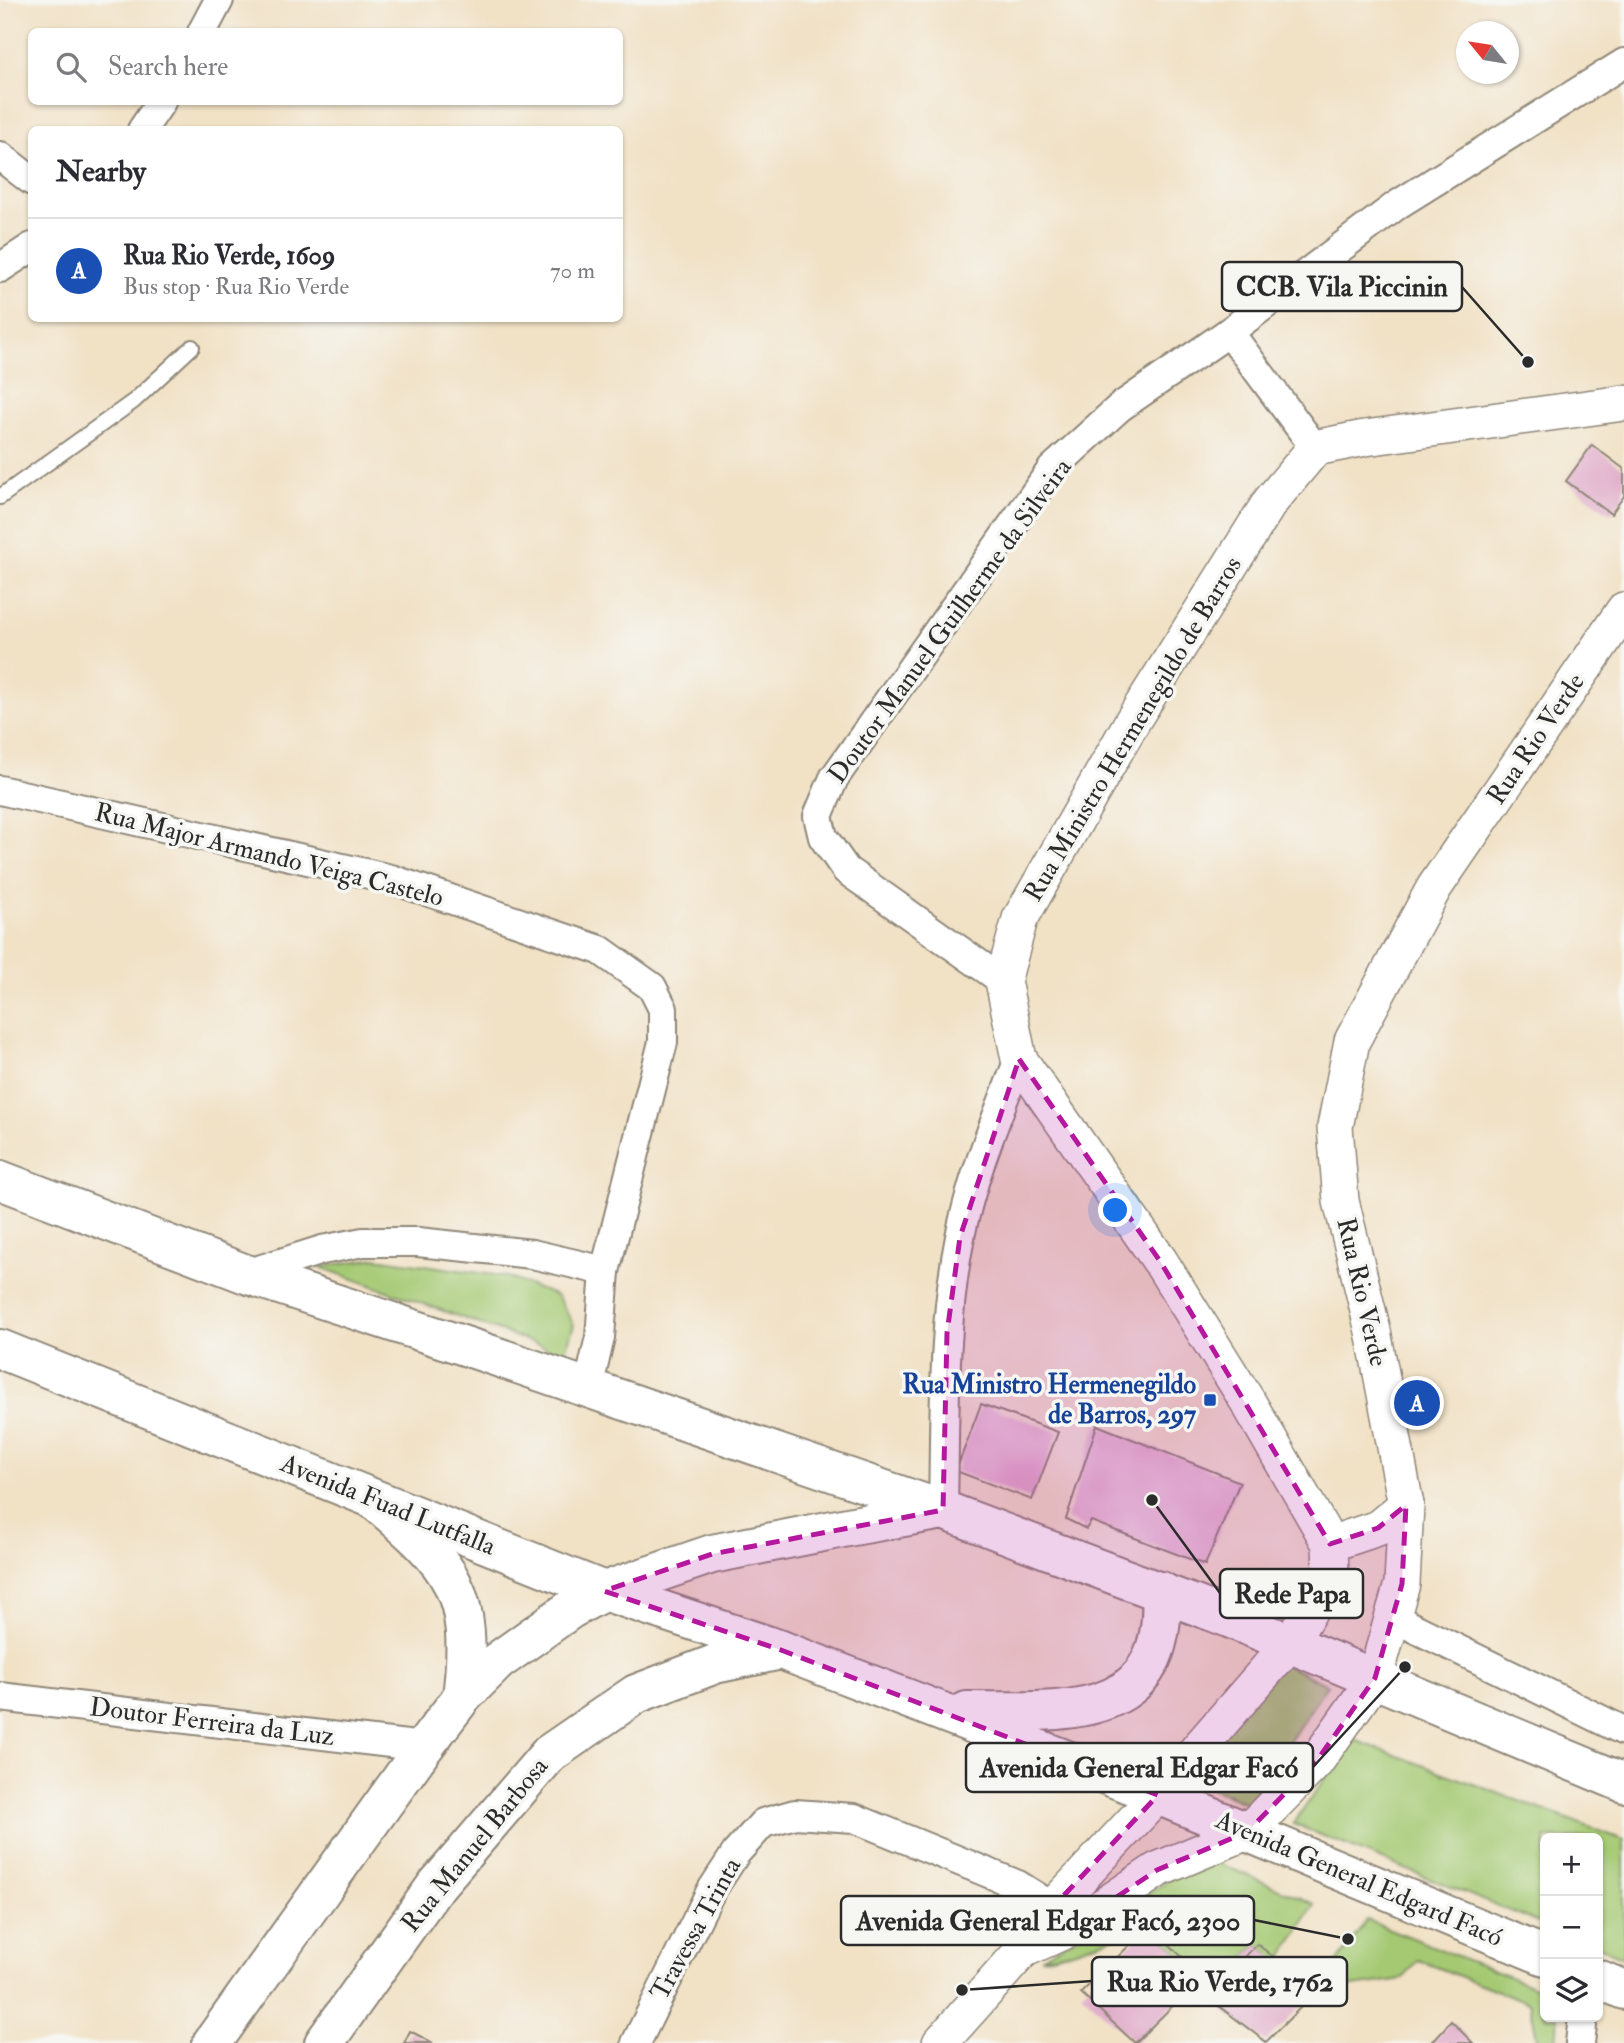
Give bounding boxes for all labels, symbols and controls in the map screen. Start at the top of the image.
north arrow [1456,21,1519,84]
search box [28,28,623,105]
icon: search [52,48,90,86]
text: Search here [108,51,228,83]
text: Nearby [56,153,146,190]
text: Rua Rio Verde, 1609 [123,240,335,272]
text: A [72,256,86,285]
text: 70 m [550,256,595,285]
callout: CCB. Vila Piccinin [1222,262,1462,311]
text: CCB. Vila Piccinin [1236,270,1449,305]
text: Bus stop · Rua Rio Verde [123,272,349,301]
street label: Doutor Manuel Guilherme da Silveira [821,452,1079,790]
street label: Rua Ministro Hermenegildo de Barros [1017,551,1249,907]
street label: Rua Rio Verde [1480,667,1592,811]
street label: Rua Major Armando Veiga Castelo [91,796,447,914]
your location [1098,1193,1132,1227]
street label: Rua Rio Verde [1329,1215,1395,1370]
place label: Rua Ministro Hermenegildo de Barros, 297 [902,1369,1196,1431]
pin: A [1394,1377,1440,1429]
marker: Rua Ministro Hermenegildo de Barros, 297 [1202,1392,1218,1408]
street label: Avenida Fuad Lutfalla [275,1447,500,1563]
callout: Rede Papa [1220,1569,1363,1618]
text: Rede Papa [1234,1577,1351,1612]
street label: Doutor Ferreira da Luz [88,1691,337,1753]
callout: Avenida General Edgar Facó [966,1743,1313,1792]
street label: Rua Manuel Barbosa [395,1751,555,1939]
text: Avenida General Edgar Facó [979,1751,1299,1786]
street label: Avenida General Edgard Facó [1210,1804,1507,1954]
map controls [1540,1833,1603,2022]
button: + [1540,1833,1603,1896]
street label: Travessa Trinta [644,1852,748,2006]
callout: Avenida General Edgar Facó, 2300 [841,1896,1254,1945]
button: − [1540,1896,1603,1959]
text: Avenida General Edgar Facó, 2300 [855,1904,1240,1939]
callout: Rua Rio Verde, 1762 [1092,1957,1347,2006]
button: layers [1540,1959,1603,2022]
text: Rua Rio Verde, 1762 [1107,1965,1334,2000]

